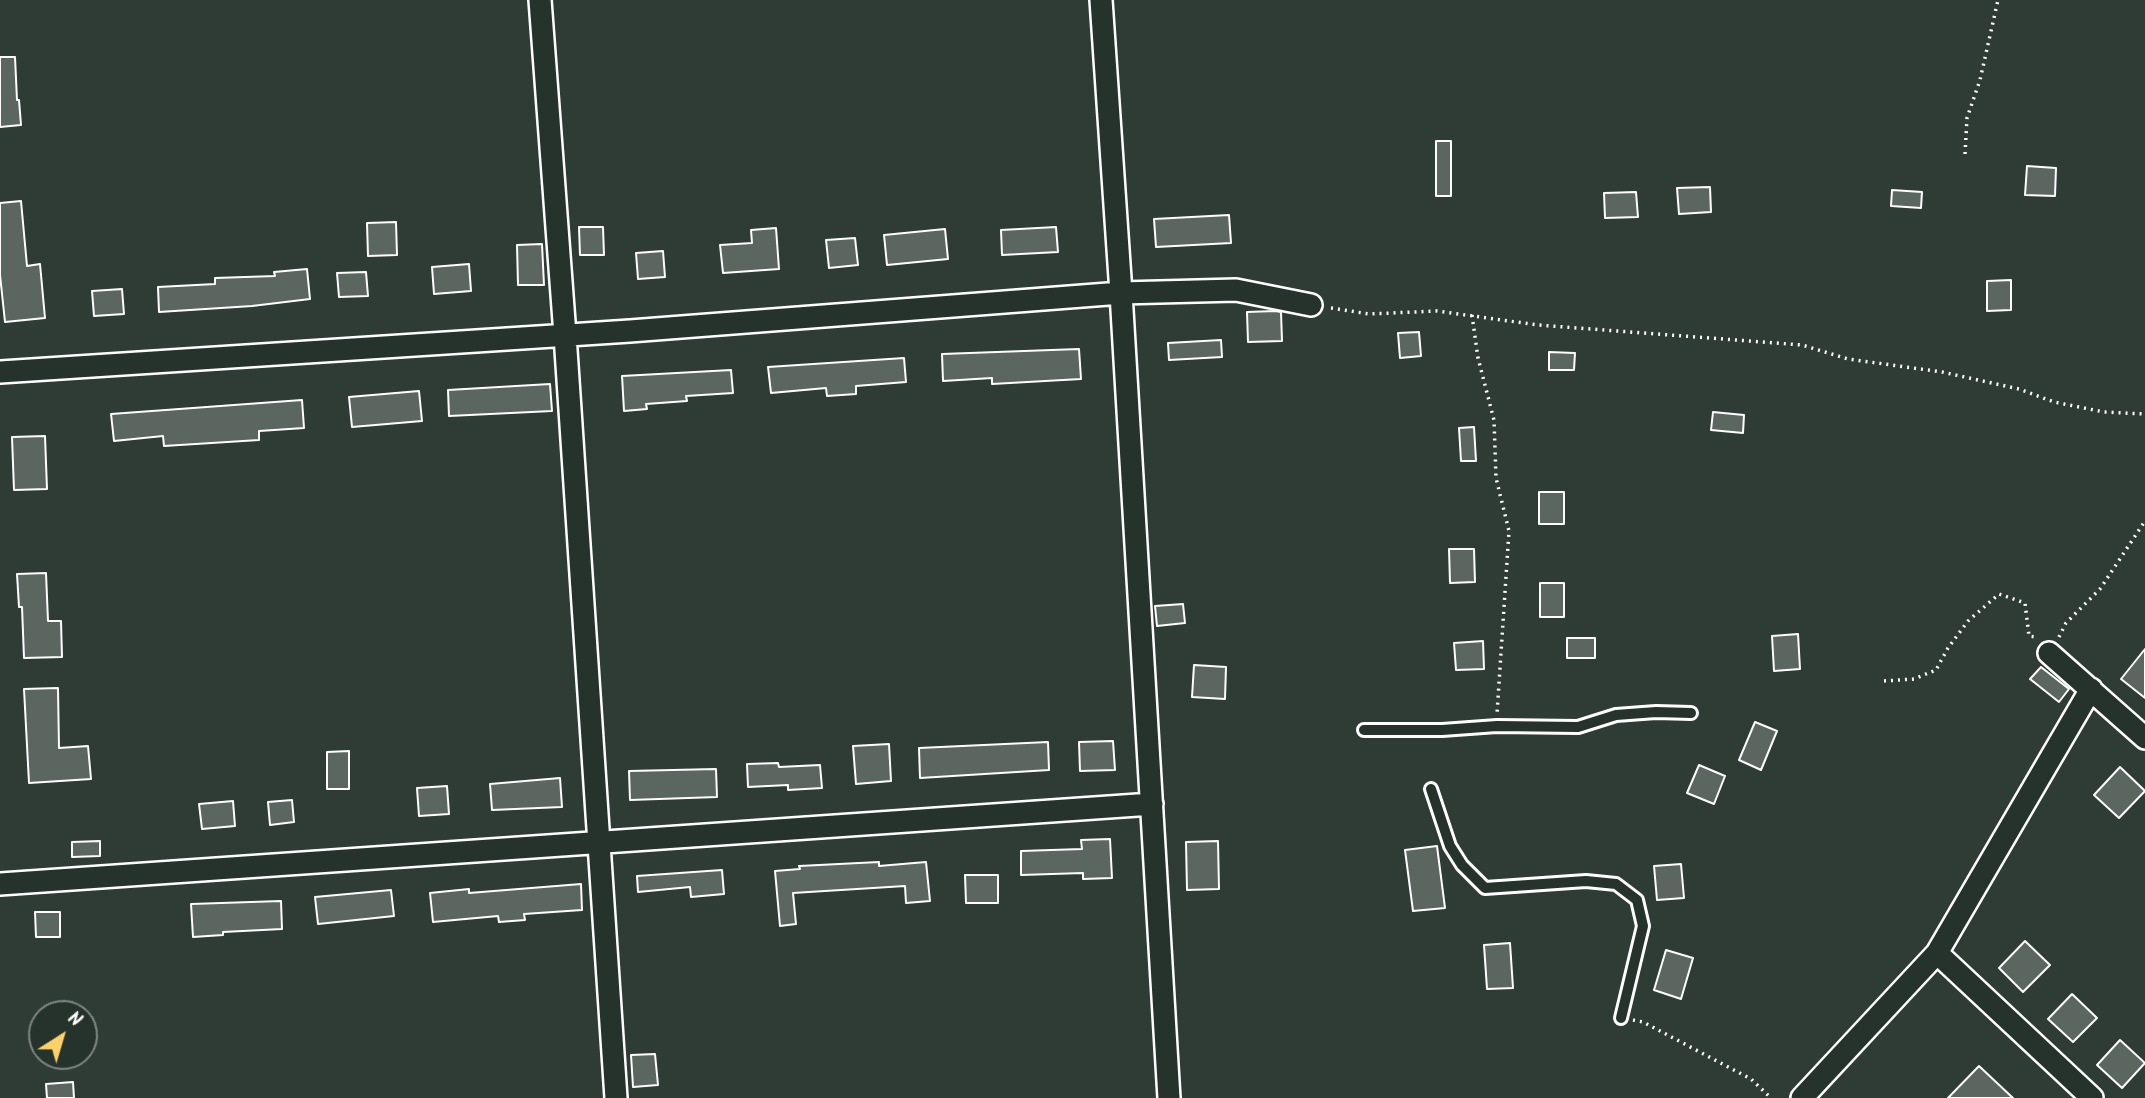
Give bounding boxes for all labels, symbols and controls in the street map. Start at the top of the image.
north arrow [28,1000,98,1070]
text: N [61,1004,88,1035]

